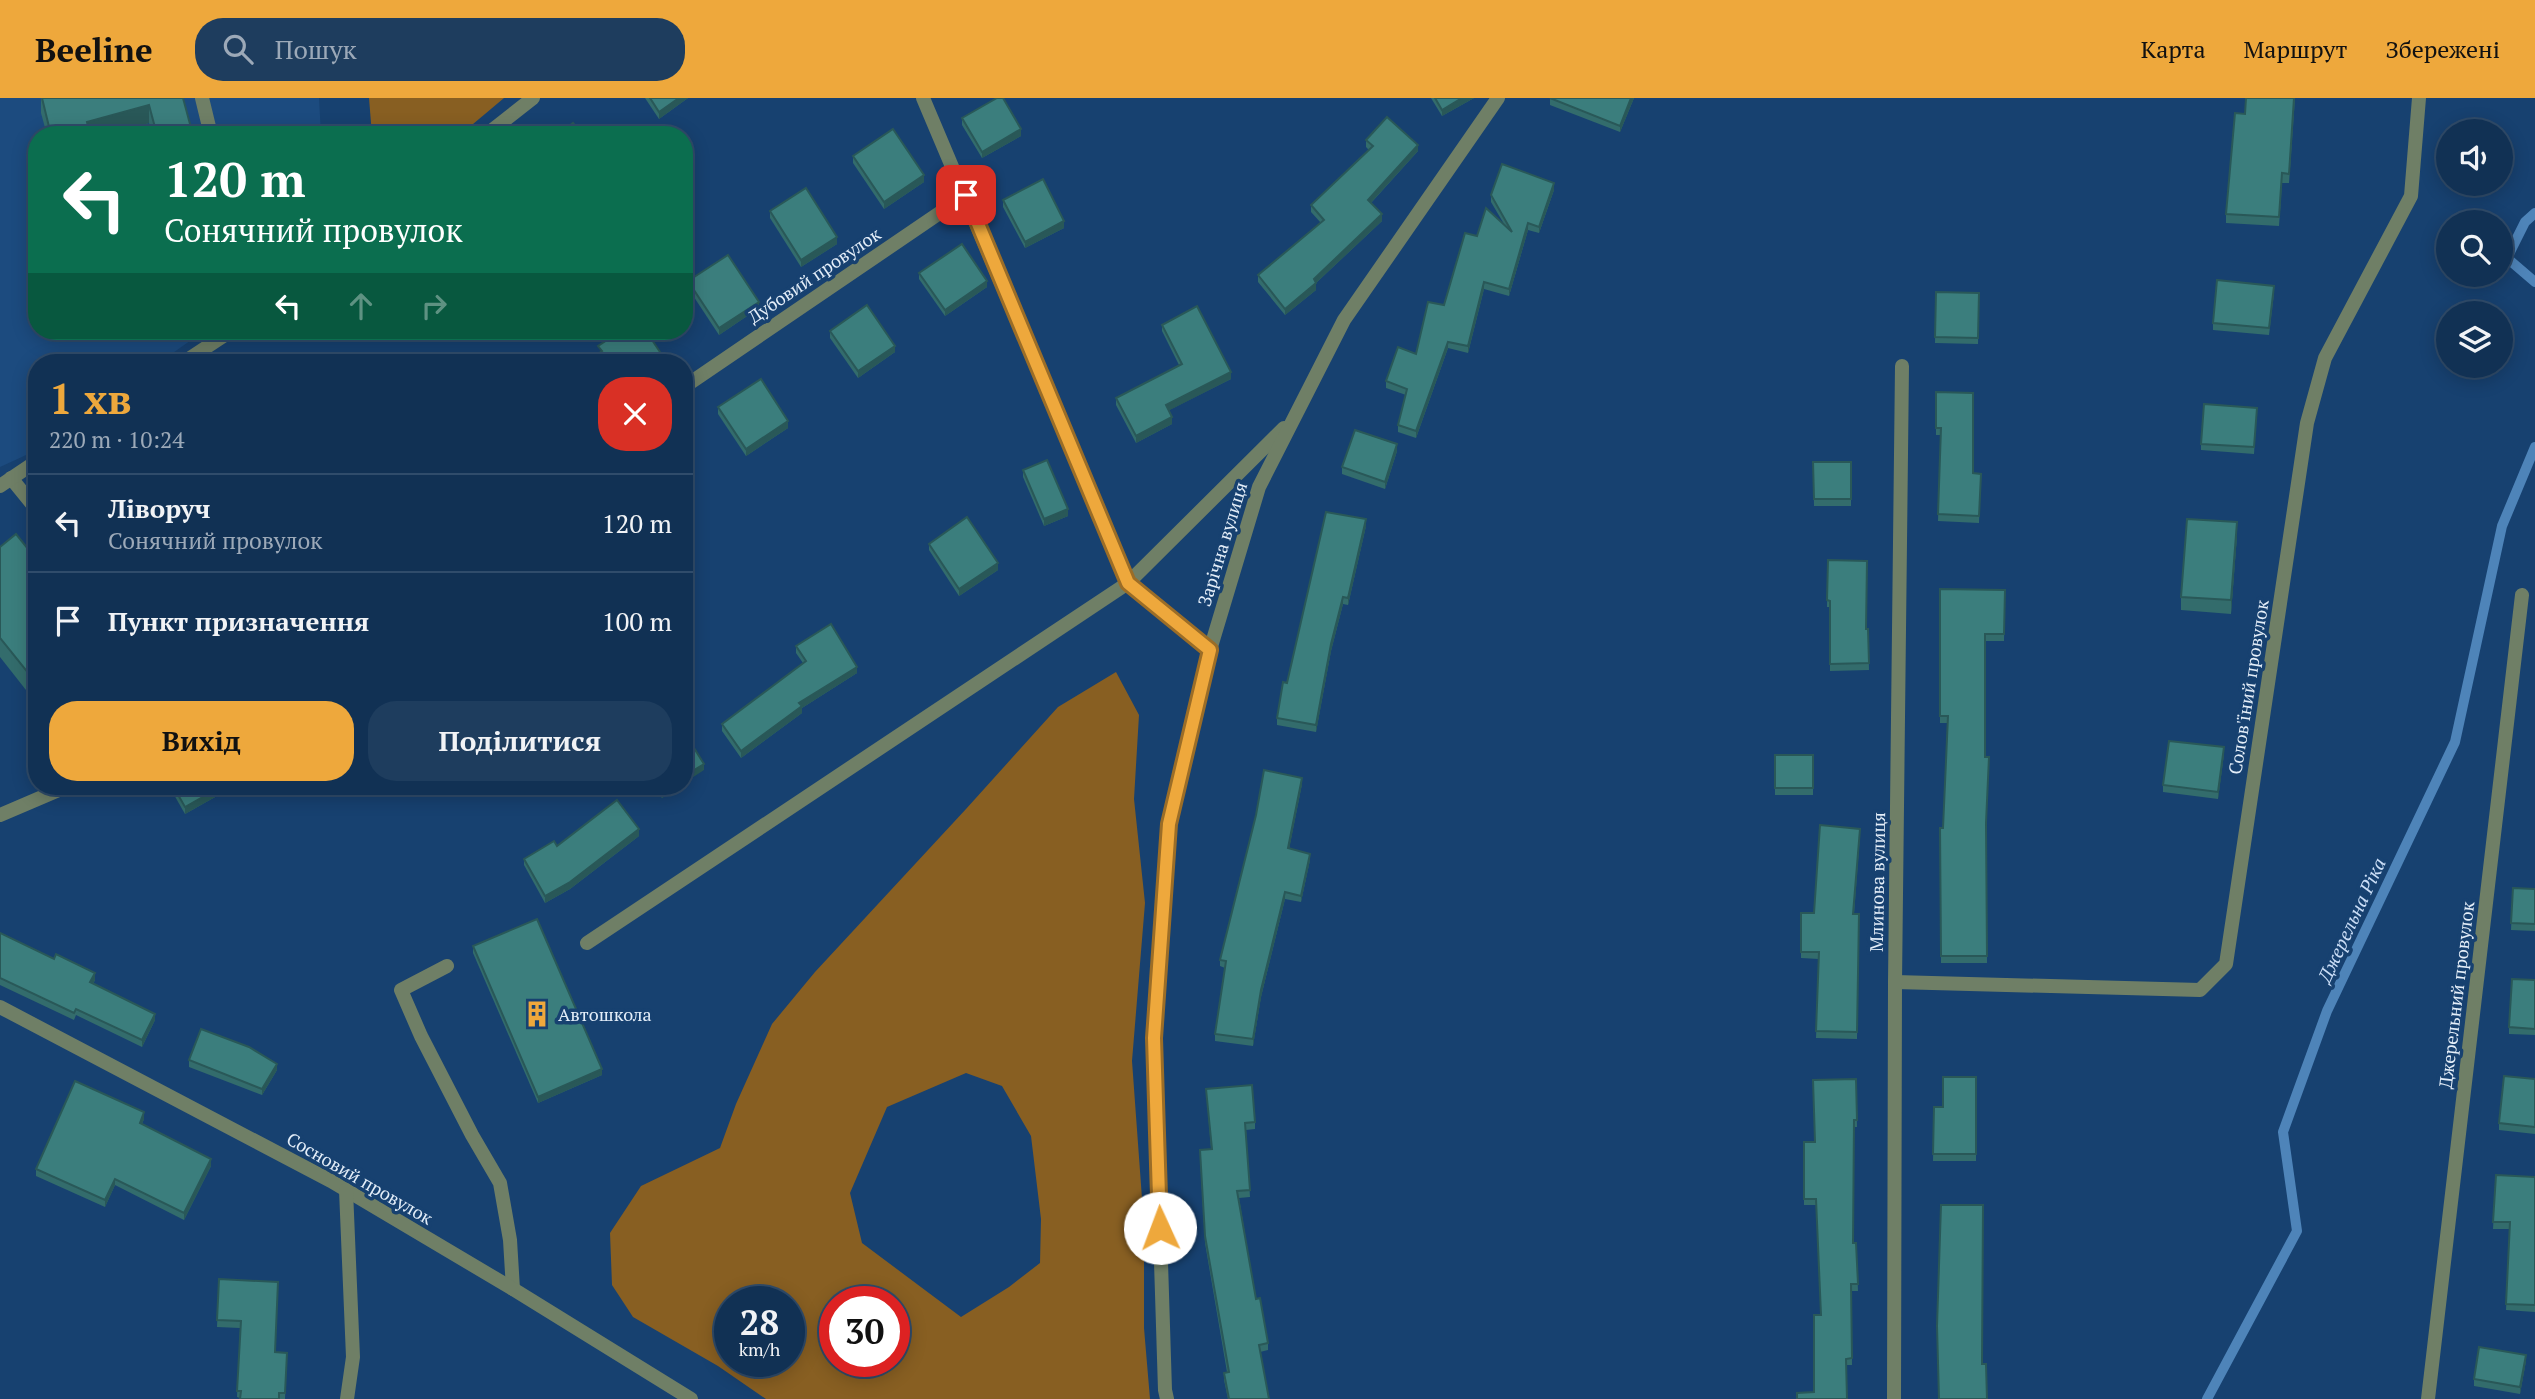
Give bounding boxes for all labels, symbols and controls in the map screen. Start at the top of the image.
search box [195,18,685,81]
text: Beeline [35,28,153,71]
icon: search [219,30,257,68]
text: Пошук [275,32,357,66]
text: Карта [2141,33,2206,65]
text: Маршрут [2244,33,2347,65]
text: Збережені [2385,33,2500,65]
map controls [2436,119,2513,378]
button: sound [2436,119,2513,196]
text: 120 m [164,146,306,211]
icon: left [49,154,140,245]
pin [936,165,996,225]
icon: arrive [947,176,985,214]
text: Сонячний провулок [164,209,463,251]
button: search [2436,210,2513,287]
street label: Дубовий провулок [743,221,885,328]
icon: left [269,287,307,325]
icon: ahead [342,287,380,325]
icon: right [415,287,453,325]
button: layers [2436,301,2513,378]
text: 1 хв [49,370,132,426]
button: close [598,377,672,451]
text: 220 m · 10:24 [49,424,184,455]
street label: Зарічна вулиця [1192,479,1252,609]
text: Ліворуч [108,491,211,525]
icon: left [49,504,87,542]
text: 120 m [602,506,672,540]
text: Сонячний провулок [108,525,323,556]
street label: Солов'їний провулок [2222,598,2274,776]
icon: arrive [49,602,87,640]
text: Пункт призначення [108,604,369,638]
text: 100 m [602,604,672,638]
button: Вихід [49,701,354,781]
button: Поділитися [368,701,672,781]
street label: Млинова вулиця [1864,812,1890,952]
water label: Джерельна Ріка [2310,854,2391,988]
street label: Джерельний провулок [2433,900,2479,1090]
building icon: Автошкола [522,999,552,1029]
place label: Автошкола [558,1002,652,1026]
street label: Сосновий провулок [282,1126,438,1230]
position arrow [1123,1191,1197,1265]
speed limit sign: 30 [819,1286,910,1377]
text: 28 [740,1299,779,1345]
text: km/h [739,1337,780,1361]

